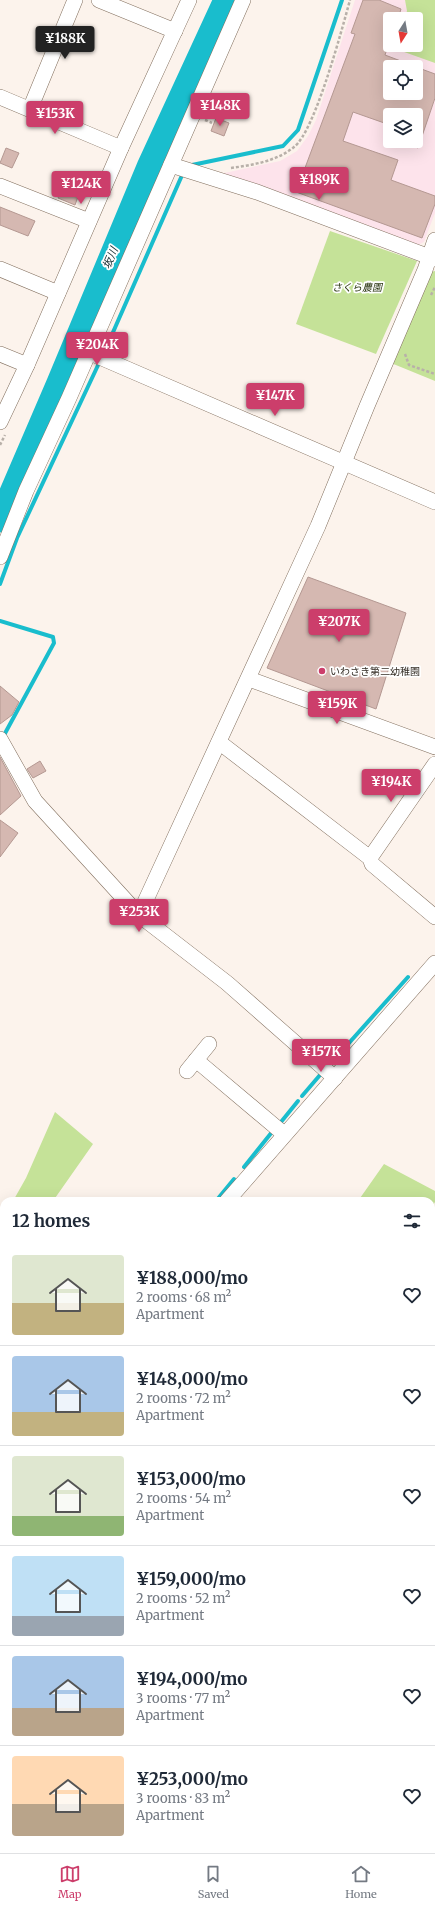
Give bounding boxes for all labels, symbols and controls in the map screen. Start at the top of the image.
north arrow [383,12,423,52]
map controls [383,12,423,148]
pin: ¥188K [37,26,93,60]
text: ¥188K [44,30,86,47]
button: locate [383,60,423,100]
pin: ¥148K [192,93,248,127]
text: ¥148K [200,97,240,114]
pin: ¥153K [27,101,83,135]
text: ¥153K [35,105,75,122]
button: layers [383,108,423,148]
pin: ¥189K [291,167,347,201]
pin: ¥124K [53,171,109,205]
text: ¥189K [299,171,339,188]
text: ¥124K [61,175,101,192]
water label: 坂川 [99,244,121,271]
park label: さくら農園 [332,281,384,294]
pin: ¥204K [69,332,125,366]
text: ¥204K [75,336,119,353]
pin: ¥147K [247,383,303,417]
text: ¥147K [255,387,295,404]
pin: ¥207K [311,609,367,643]
text: ¥207K [317,613,361,630]
place label: いわさき第二幼稚園 [330,665,420,678]
marker: いわさき第二幼稚園 [317,666,327,676]
pin: ¥159K [309,691,365,725]
text: ¥159K [317,695,357,712]
pin: ¥194K [363,769,419,803]
text: ¥194K [371,773,411,790]
pin: ¥253K [111,899,167,933]
text: ¥253K [118,903,160,920]
pin: ¥157K [293,1039,349,1073]
text: ¥157K [301,1043,341,1060]
text: 12 homes [12,1210,90,1232]
icon: filters [401,1210,423,1232]
text: ¥188,000/mo [136,1267,248,1289]
icon: home [44,1271,92,1319]
icon: heart [401,1284,423,1306]
text: 2 rooms · 68 m² [136,1289,231,1306]
text: Apartment [136,1306,204,1323]
text: ¥148,000/mo [136,1368,248,1390]
icon: home [44,1372,92,1420]
icon: heart [401,1385,423,1407]
text: 2 rooms · 72 m² [136,1390,231,1407]
text: Apartment [136,1407,204,1424]
text: ¥153,000/mo [136,1468,246,1490]
icon: home [44,1472,92,1520]
icon: heart [401,1485,423,1507]
text: 2 rooms · 54 m² [136,1490,231,1507]
text: Apartment [136,1507,204,1524]
text: ¥159,000/mo [136,1568,246,1590]
icon: home [44,1572,92,1620]
icon: heart [401,1585,423,1607]
text: 2 rooms · 52 m² [136,1590,230,1607]
text: Apartment [136,1607,204,1624]
text: ¥194,000/mo [136,1668,247,1690]
icon: home [44,1672,92,1720]
icon: heart [401,1685,423,1707]
text: 3 rooms · 77 m² [136,1690,230,1707]
text: Apartment [136,1707,204,1724]
text: ¥253,000/mo [136,1768,248,1790]
icon: home [44,1772,92,1820]
icon: heart [401,1785,423,1807]
text: 3 rooms · 83 m² [136,1790,230,1807]
text: Apartment [136,1807,204,1824]
tab: Map [58,1863,82,1901]
tab: Saved [198,1863,229,1901]
tab: Home [345,1863,377,1901]

